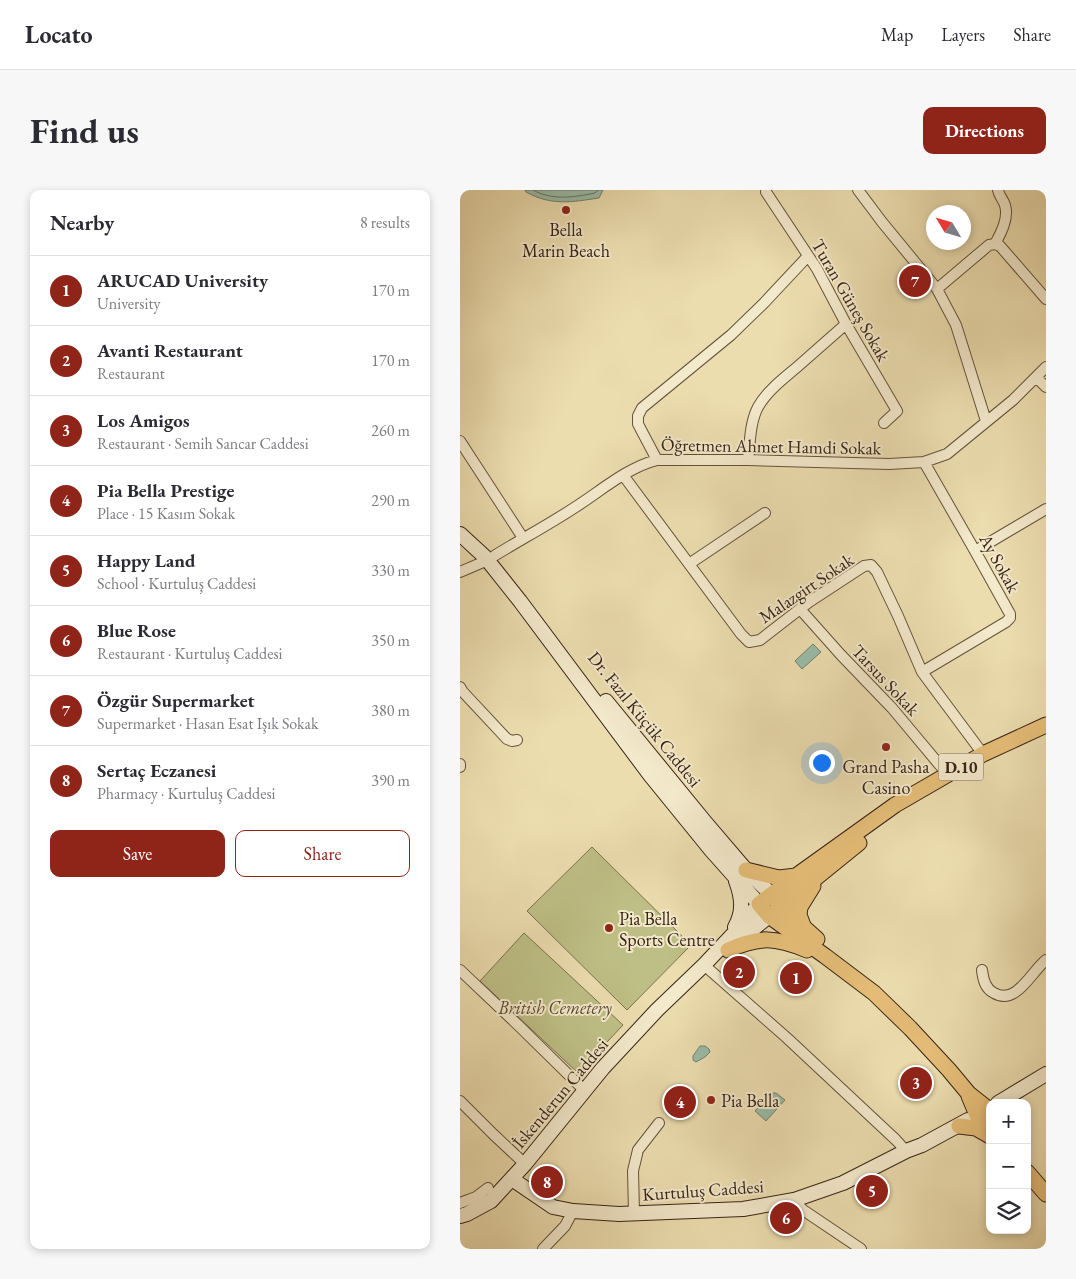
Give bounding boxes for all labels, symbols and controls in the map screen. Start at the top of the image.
text: Locato [25,19,93,50]
text: Map [881,23,913,46]
text: Layers [941,23,985,46]
text: Share [1013,23,1051,46]
button: Directions [923,107,1046,154]
text: Find us [30,108,139,153]
marker: Bella Marin Beach [560,204,572,216]
north arrow [926,205,971,250]
text: Nearby [50,209,114,236]
text: 8 results [360,212,410,233]
place label: Bella Marin Beach [522,218,610,262]
street label: Turan Güneş Sokak [807,235,896,366]
pin: 7 [899,262,931,300]
text: ARUCAD University [97,268,268,293]
text: 1 [62,280,70,301]
text: 170 m [371,280,410,301]
text: University [97,293,161,314]
text: Avanti Restaurant [97,338,243,363]
text: 2 [62,350,70,371]
text: 170 m [371,350,410,371]
text: Restaurant [97,363,165,384]
text: Los Amigos [97,408,190,433]
text: 3 [62,420,70,441]
text: 260 m [371,420,410,441]
text: Restaurant · Semih Sancar Caddesi [97,433,309,454]
street label: Öğretmen Ahmet Hamdi Sokak [661,433,882,459]
text: Pia Bella Prestige [97,478,234,503]
text: 4 [62,490,70,511]
text: 290 m [371,490,410,511]
text: Place · 15 Kasım Sokak [97,503,235,524]
street label: Ay Sokak [974,529,1026,597]
text: Happy Land [97,548,196,573]
street label: Malazgirt Sokak [754,548,858,628]
text: 5 [62,560,70,581]
text: 330 m [371,560,410,581]
text: School · Kurtuluş Caddesi [97,573,256,594]
text: Blue Rose [97,618,176,643]
text: 6 [62,630,70,651]
text: 350 m [371,630,410,651]
street label: Tarsus Sokak [847,640,925,721]
text: Restaurant · Kurtuluş Caddesi [97,643,283,664]
street label: Dr. Fazıl Küçük Caddesi [583,646,707,792]
text: Özgür Supermarket [97,688,255,713]
text: 7 [62,700,70,721]
text: 380 m [371,700,410,721]
text: Supermarket · Hasan Esat Işık Sokak [97,713,318,734]
marker: Grand Pasha Casino [880,741,892,753]
your location [809,750,835,776]
road number: D.10 [938,754,984,780]
place label: Grand Pasha Casino [842,755,930,799]
text: Sertaç Eczanesi [97,758,216,783]
text: 8 [62,770,70,791]
text: 390 m [371,770,410,791]
text: Pharmacy · Kurtuluş Caddesi [97,783,275,804]
button: Save [50,830,225,877]
button: Share [235,830,410,877]
place label: Pia Bella Sports Centre [619,907,715,951]
marker: Pia Bella Sports Centre [603,922,615,934]
pin: 2 [723,953,755,991]
pin: 1 [780,959,812,997]
park label: British Cemetery [497,996,612,1020]
street label: İskenderun Caddesi [507,1033,613,1153]
pin: 3 [900,1064,932,1102]
pin: 4 [664,1083,696,1121]
place label: Pia Bella [721,1089,780,1112]
marker: Pia Bella [705,1094,717,1106]
map controls [986,1099,1031,1234]
button: + [986,1099,1031,1144]
button: − [986,1144,1031,1189]
pin: 8 [531,1163,563,1201]
pin: 5 [856,1172,888,1210]
street label: Kurtuluş Caddesi [642,1174,765,1206]
button: layers [986,1189,1031,1234]
pin: 6 [770,1199,802,1237]

